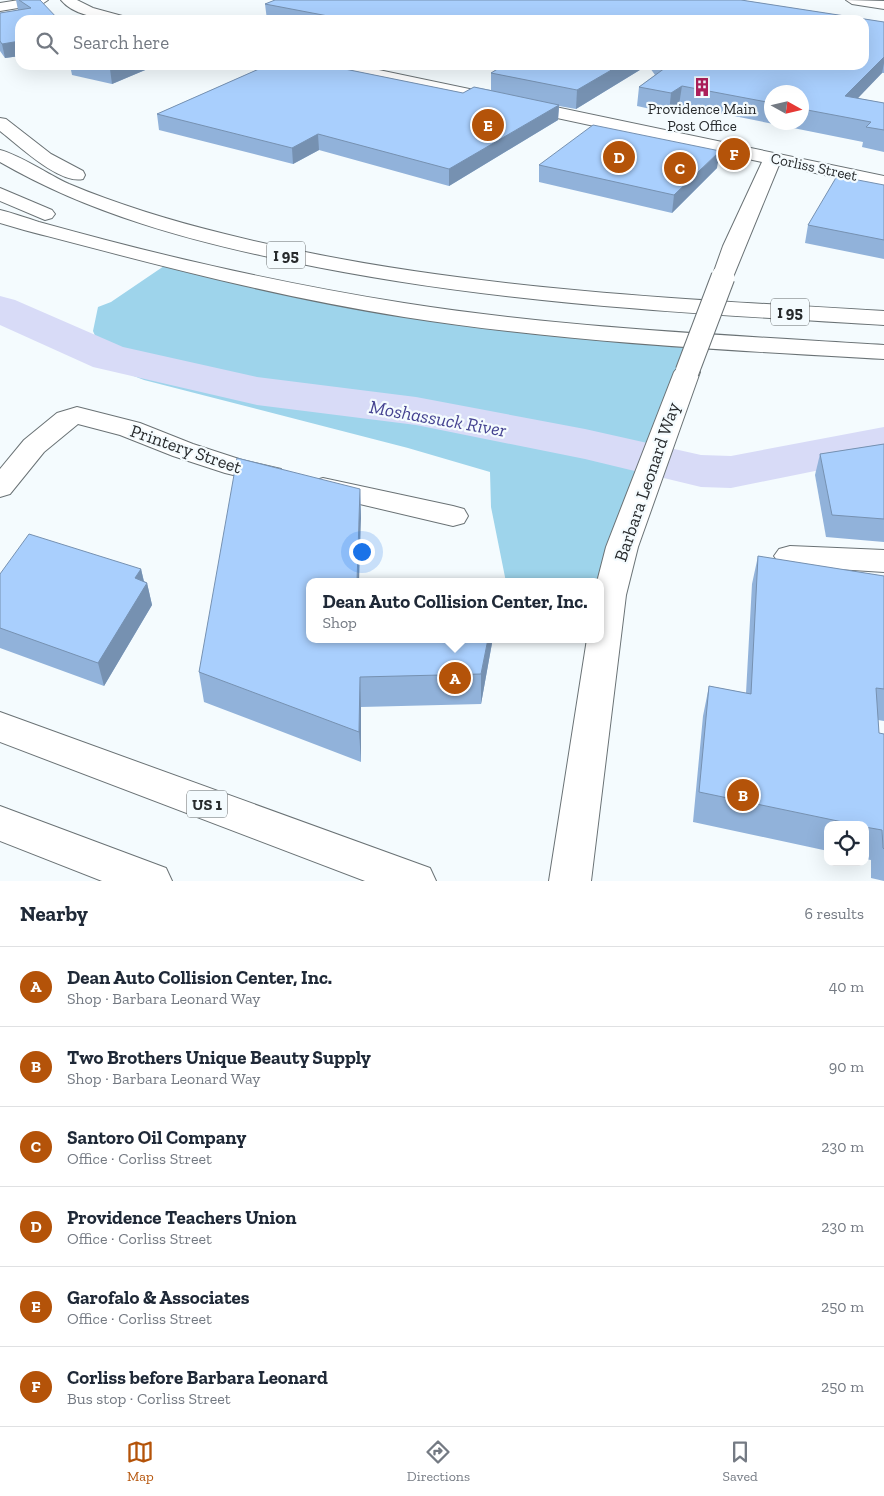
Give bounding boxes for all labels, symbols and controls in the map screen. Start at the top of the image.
search box [15,15,869,70]
icon: search [33,29,61,57]
text: Search here [73,31,169,54]
building icon: Providence Main Post Office [691,76,713,98]
north arrow [764,85,809,130]
place label: Providence Main Post Office [648,100,757,135]
pin: E [472,106,504,144]
pin: F [718,135,750,173]
pin: D [603,138,635,176]
pin: C [664,149,696,187]
street label: Corliss Street [769,149,859,185]
road number: I 95 [267,242,305,268]
road number: I 95 [771,298,809,326]
water label: Moshassuck River [368,395,509,442]
street label: Barbara Leonard Way [609,399,685,564]
street label: Printery Street [127,420,245,478]
your location [349,539,375,565]
popup [306,578,604,643]
text: Dean Auto Collision Center, Inc. [322,590,588,613]
text: Shop [322,613,357,632]
pin: A [439,659,471,697]
pin: B [727,776,759,814]
road number: US 1 [187,791,227,818]
map controls [824,821,869,866]
button: locate [824,821,869,866]
text: Nearby [20,901,88,926]
text: 6 results [804,904,864,923]
text: Dean Auto Collision Center, Inc. [67,966,332,989]
text: A [31,977,42,996]
text: 40 m [829,977,864,996]
text: Shop · Barbara Leonard Way [67,989,261,1008]
text: Two Brothers Unique Beauty Supply [67,1046,371,1069]
text: B [31,1057,41,1076]
text: 90 m [829,1057,864,1076]
text: Shop · Barbara Leonard Way [67,1069,261,1088]
text: Santoro Oil Company [67,1126,246,1149]
text: C [31,1137,41,1156]
text: 230 m [821,1137,864,1156]
text: Office · Corliss Street [67,1149,212,1168]
text: Providence Teachers Union [67,1206,296,1229]
text: D [30,1217,42,1236]
text: 230 m [821,1217,864,1236]
text: Office · Corliss Street [67,1229,212,1248]
text: Garofalo & Associates [67,1286,249,1309]
text: E [31,1297,41,1316]
text: 250 m [821,1297,864,1316]
text: Office · Corliss Street [67,1309,212,1328]
text: Corliss before Barbara Leonard [67,1366,328,1389]
text: F [31,1377,41,1396]
text: 250 m [821,1377,864,1396]
text: Bus stop · Corliss Street [67,1389,231,1408]
tab: Map [126,1438,154,1485]
tab: Directions [407,1438,470,1485]
tab: Saved [723,1438,758,1485]

